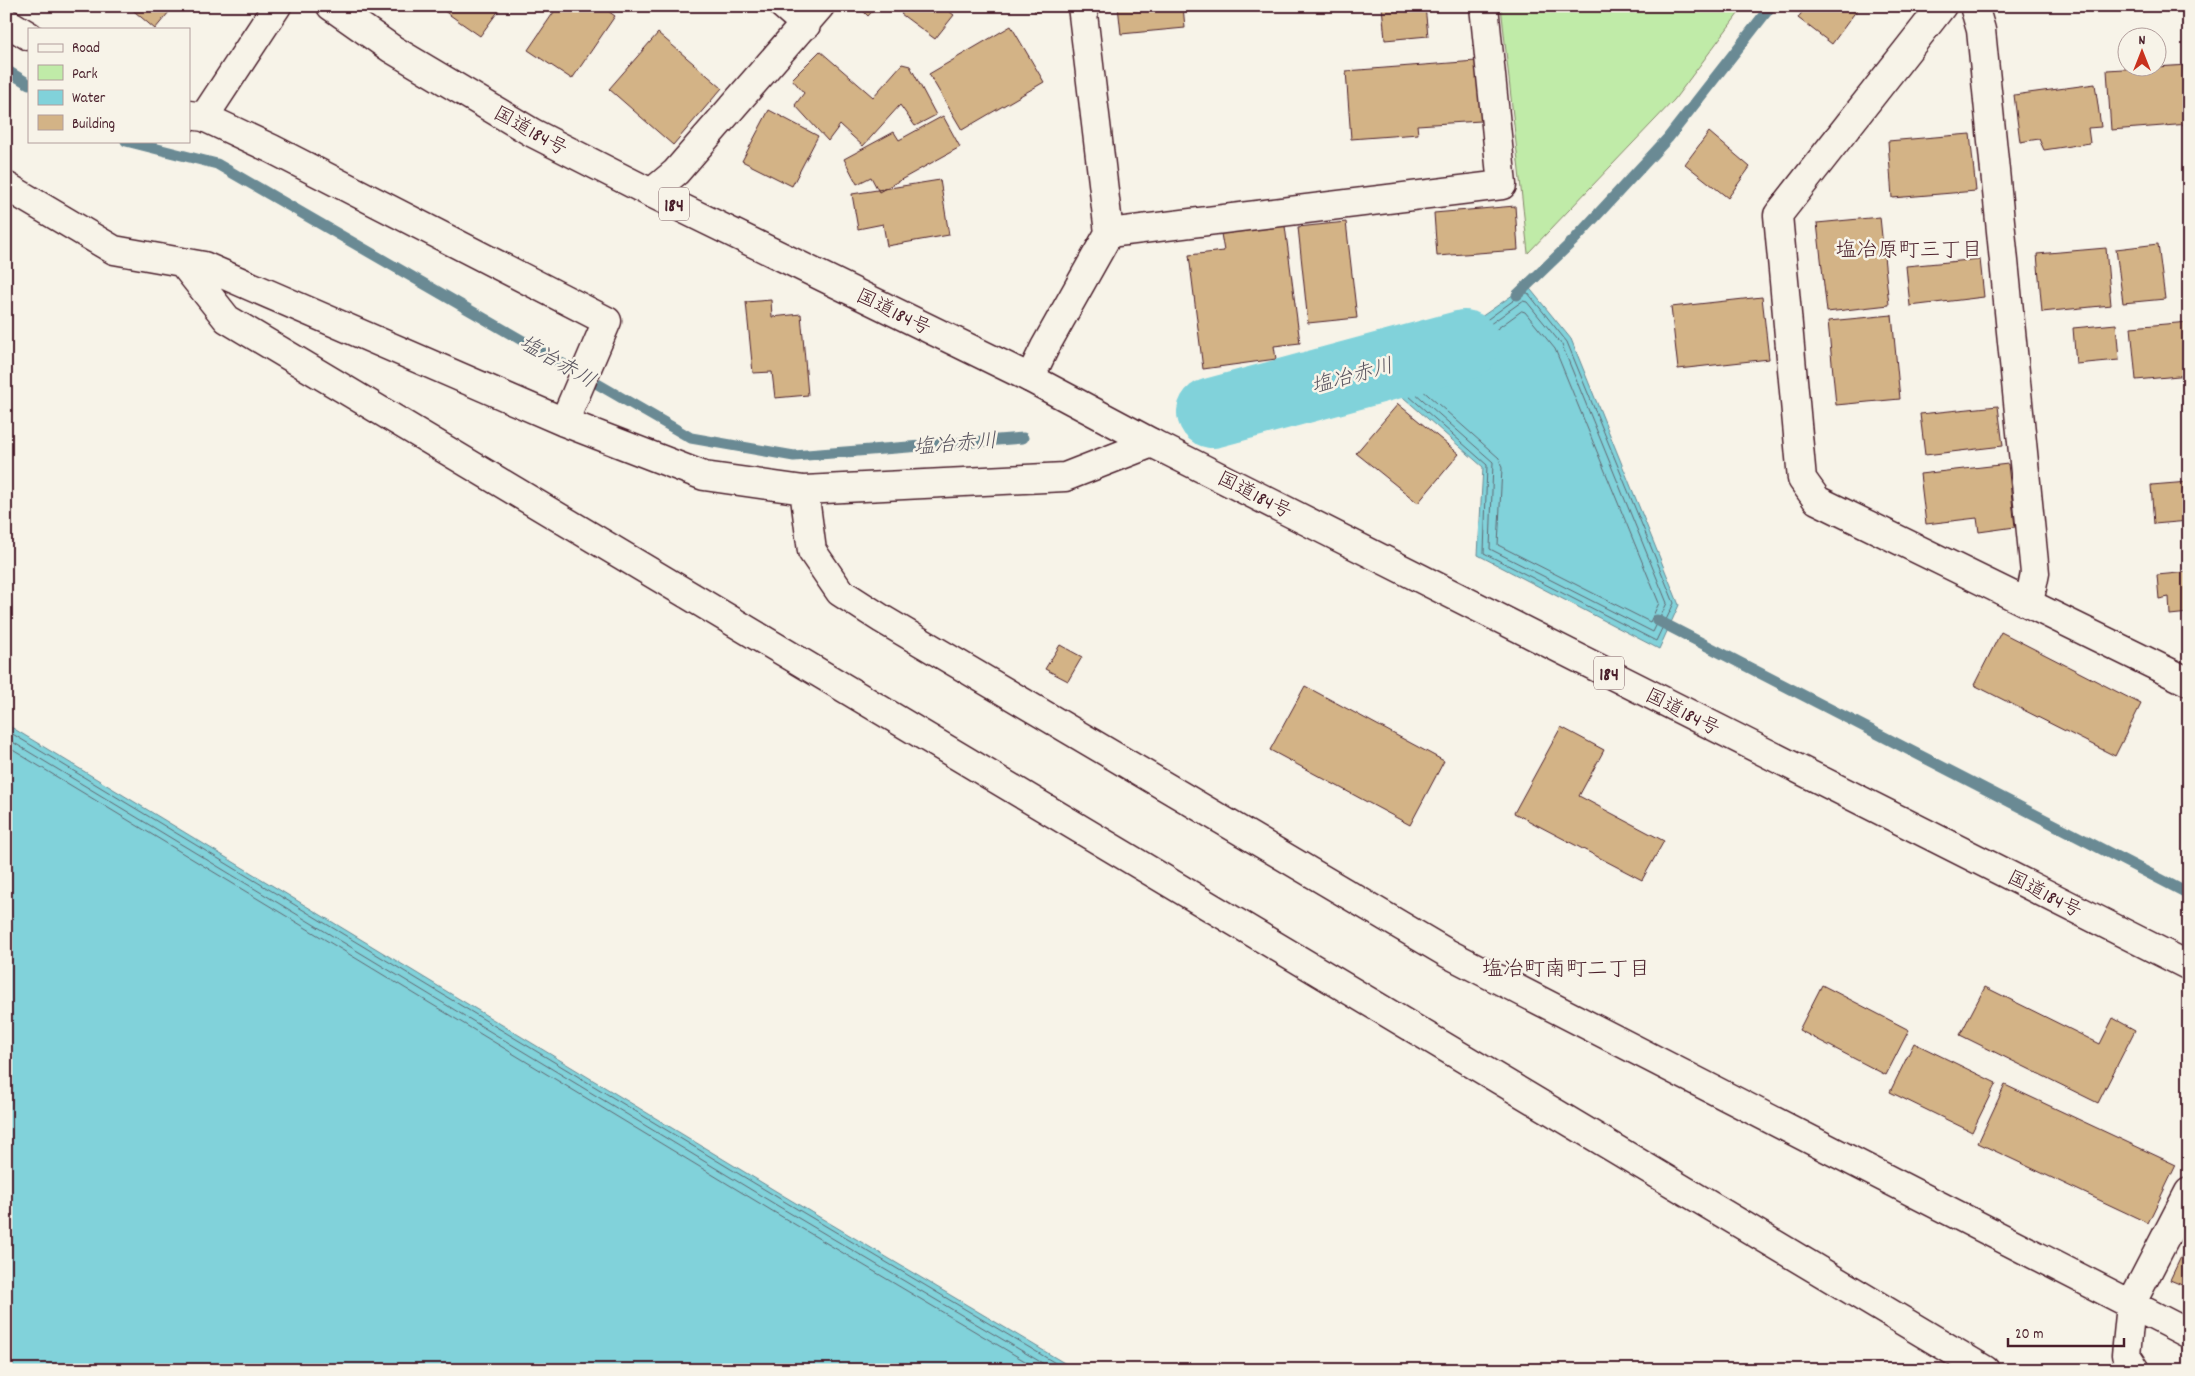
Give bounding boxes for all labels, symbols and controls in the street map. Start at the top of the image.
legend [28,28,190,142]
north arrow [2118,28,2168,78]
text: N [2139,31,2146,51]
text: Road [72,38,100,60]
text: Park [72,64,98,86]
text: Water [72,88,106,110]
street label: 国道184号 [487,101,572,164]
text: Building [72,114,115,136]
road number: 184 [659,188,689,220]
district label: 塩冶原町三丁目 [1836,237,1983,267]
street label: 国道184号 [850,283,935,344]
water label: 塩冶赤川 [513,330,600,398]
water label: 塩冶赤川 [1308,353,1397,403]
water label: 塩冶赤川 [912,427,998,465]
street label: 国道184号 [1211,466,1296,527]
road number: 184 [1594,656,1624,690]
street label: 国道184号 [1639,683,1724,744]
street label: 国道184号 [2001,865,2086,926]
district label: 塩冶町南町二丁目 [1482,956,1650,986]
scale bar [2008,1316,2124,1348]
text: 20 m [2015,1324,2043,1346]

